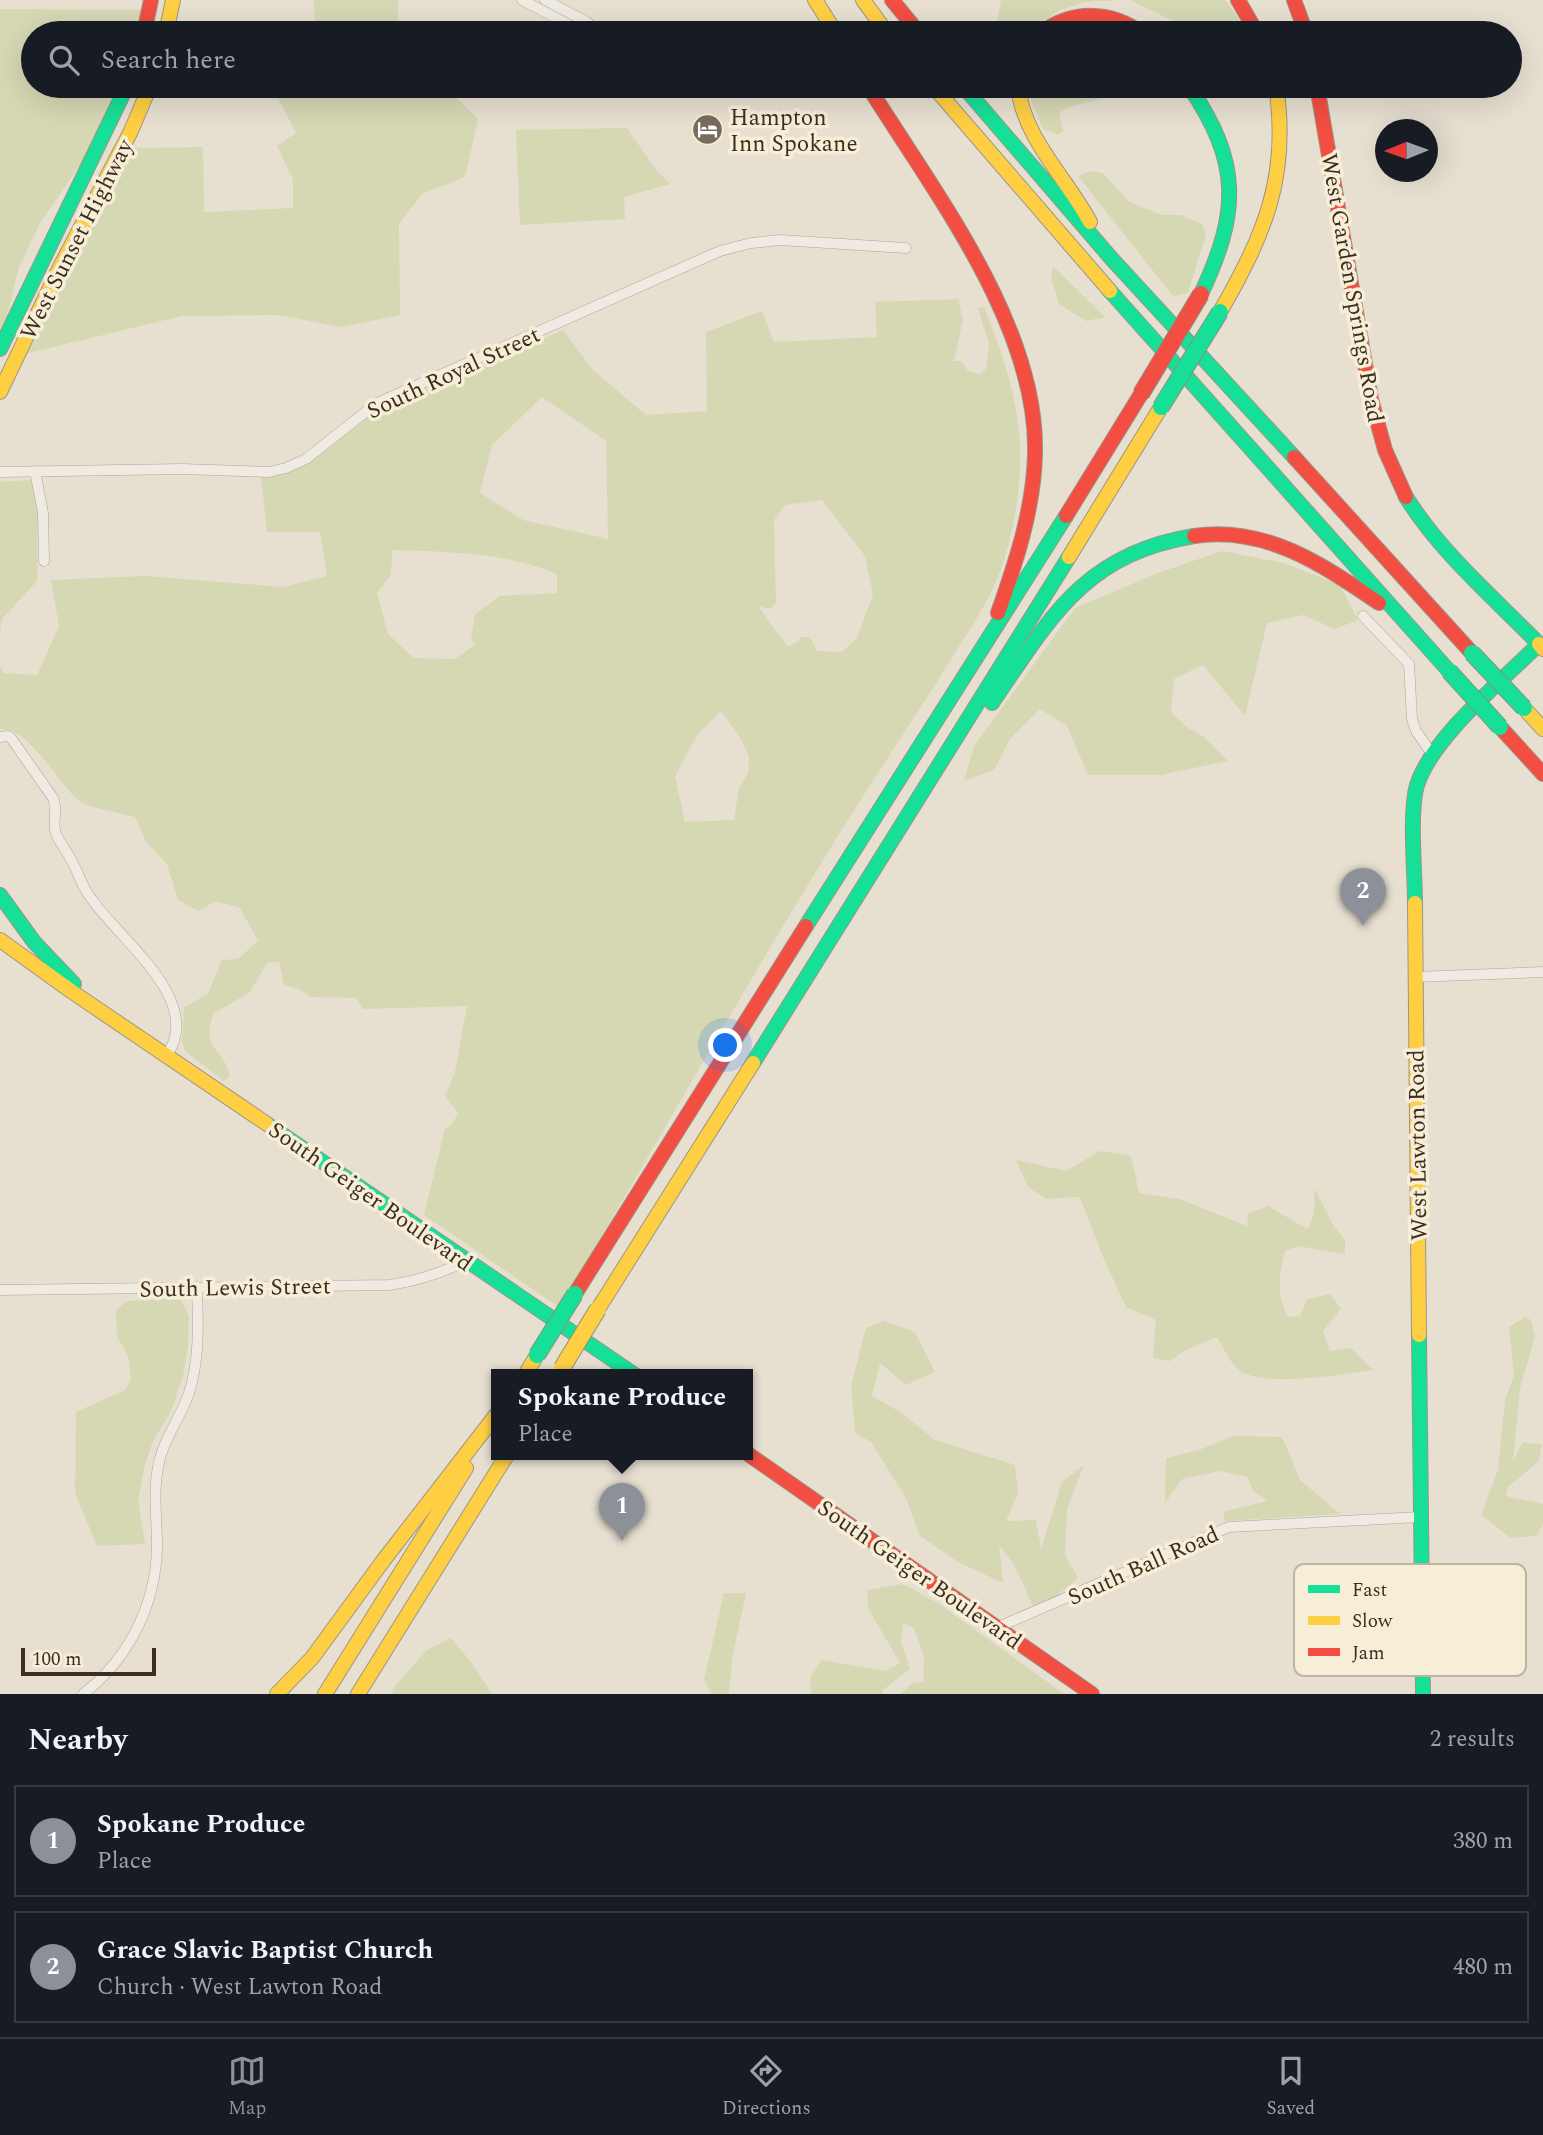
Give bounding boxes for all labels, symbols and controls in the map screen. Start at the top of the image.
search box [21,21,1522,98]
text: Search here [101,40,236,80]
icon: search [45,41,83,79]
place label: Hampton Inn Spokane [730,101,858,162]
hotel icon: Hampton Inn Spokane [690,113,724,147]
north arrow [1375,119,1438,182]
street label: West Sunset Highway [12,132,144,346]
street label: West Garden Springs Road [1311,151,1392,426]
street label: South Royal Street [361,318,546,429]
pin: 2 [1340,868,1386,926]
your location [708,1028,742,1062]
street label: West Lawton Road [1399,1049,1438,1241]
street label: South Geiger Boulevard [261,1113,480,1281]
street label: South Lewis Street [139,1269,331,1308]
popup [491,1369,753,1460]
text: Spokane Produce [518,1377,726,1417]
text: Place [518,1417,573,1452]
pin: 1 [599,1483,645,1541]
street label: South Geiger Boulevard [810,1491,1029,1659]
street label: South Ball Road [1062,1517,1225,1615]
legend [1294,1564,1526,1676]
text: Fast [1352,1576,1388,1605]
text: Slow [1352,1607,1393,1636]
text: Jam [1352,1639,1384,1668]
scale bar [21,1645,156,1677]
text: 100 m [32,1645,82,1674]
text: Nearby [28,1717,127,1763]
text: 2 results [1430,1722,1515,1757]
text: Spokane Produce [97,1804,305,1844]
text: 1 [47,1824,59,1859]
text: 380 m [1453,1824,1513,1859]
text: Place [97,1844,152,1879]
text: Grace Slavic Baptist Church [97,1930,433,1970]
text: 2 [47,1950,59,1985]
text: 480 m [1453,1950,1513,1985]
text: Church · West Lawton Road [97,1970,382,2005]
tab: Map [228,2052,266,2123]
tab: Directions [722,2052,811,2123]
tab: Saved [1266,2052,1315,2123]

